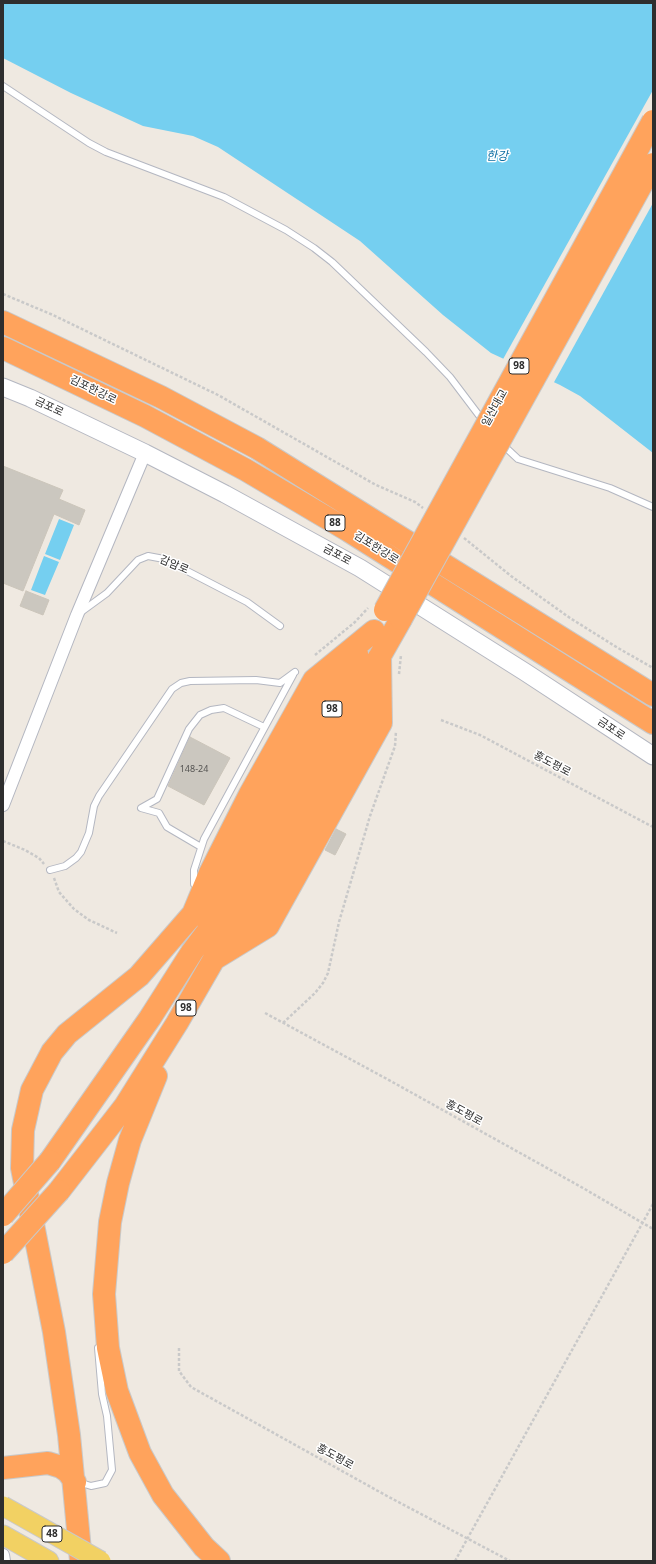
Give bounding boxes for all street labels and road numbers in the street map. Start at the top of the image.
road number: 98 [509,358,529,374]
street label: 김포한강로 [67,373,119,407]
street label: 일산대교 [479,387,511,429]
street label: 금포로 [32,395,66,419]
road number: 88 [325,515,345,531]
street label: 김포한강로 [351,529,401,567]
street label: 금포로 [321,542,353,568]
street label: 감암로 [157,553,191,577]
road number: 98 [322,701,342,717]
street label: 금포로 [595,715,627,743]
street label: 홍도평로 [531,749,573,779]
road number: 98 [176,1000,196,1016]
street label: 홍도평로 [443,1097,485,1129]
street label: 홍도평로 [314,1441,356,1473]
road number: 48 [42,1526,62,1542]

